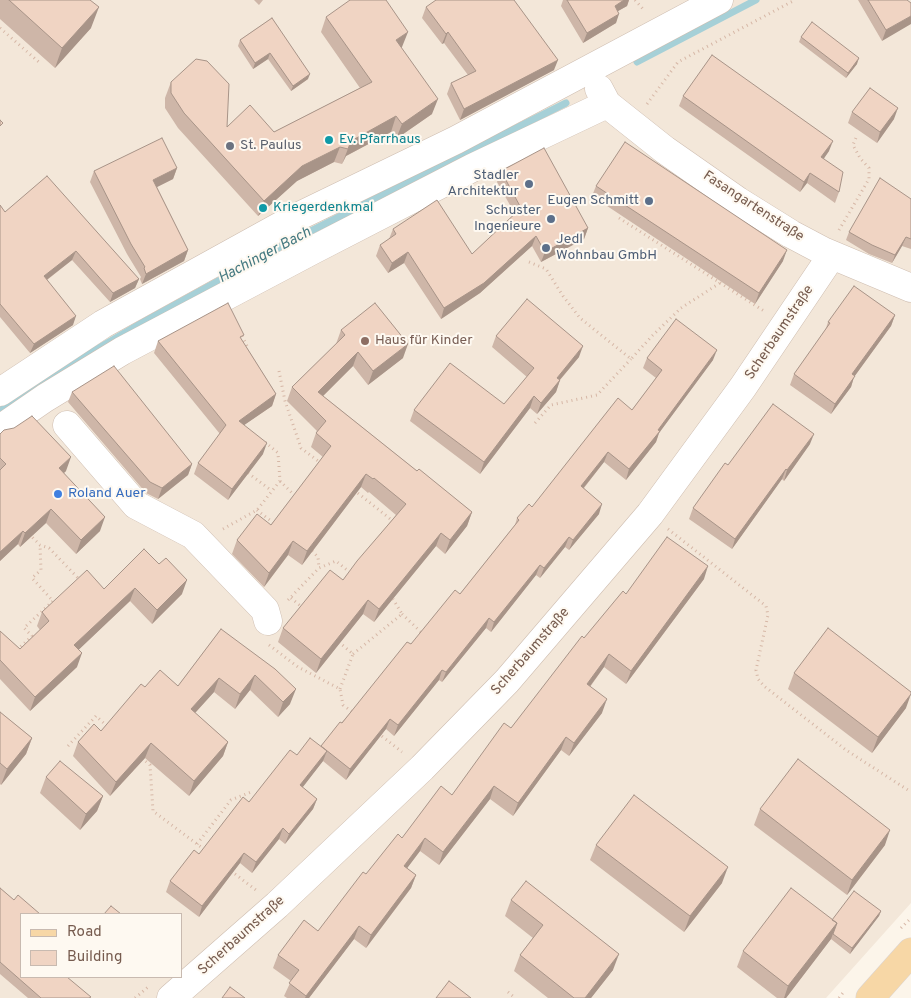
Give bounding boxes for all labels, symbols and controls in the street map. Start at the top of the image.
place label: Ev. Pfarrhaus [339,132,421,148]
marker: Ev. Pfarrhaus [323,134,335,146]
place label: St. Paulus [240,138,302,154]
marker: St. Paulus [224,140,236,152]
place label: Stadler Architektur [448,168,519,200]
street label: Fasangartenstraße [699,168,807,246]
marker: Stadler Architektur [523,178,535,190]
place label: Eugen Schmitt [547,193,639,209]
marker: Eugen Schmitt [643,195,655,207]
place label: Kriegerdenkmal [273,200,373,216]
marker: Kriegerdenkmal [257,202,269,214]
place label: Schuster Ingenieure [474,203,541,236]
marker: Schuster Ingenieure [545,213,557,225]
water label: Hachinger Bach [216,224,314,288]
place label: Jedl Wohnbau GmbH [556,232,657,264]
marker: Jedl Wohnbau GmbH [540,242,552,254]
street label: Scherbaumstraße [742,283,818,383]
place label: Haus für Kinder [375,333,473,349]
marker: Haus für Kinder [359,335,371,347]
place label: Roland Auer [68,486,146,502]
marker: Roland Auer [52,488,64,500]
street label: Scherbaumstraße [488,605,574,699]
street label: Scherbaumstraße [195,893,289,979]
legend [20,913,182,978]
text: Road [67,923,102,942]
text: Building [67,948,122,967]

